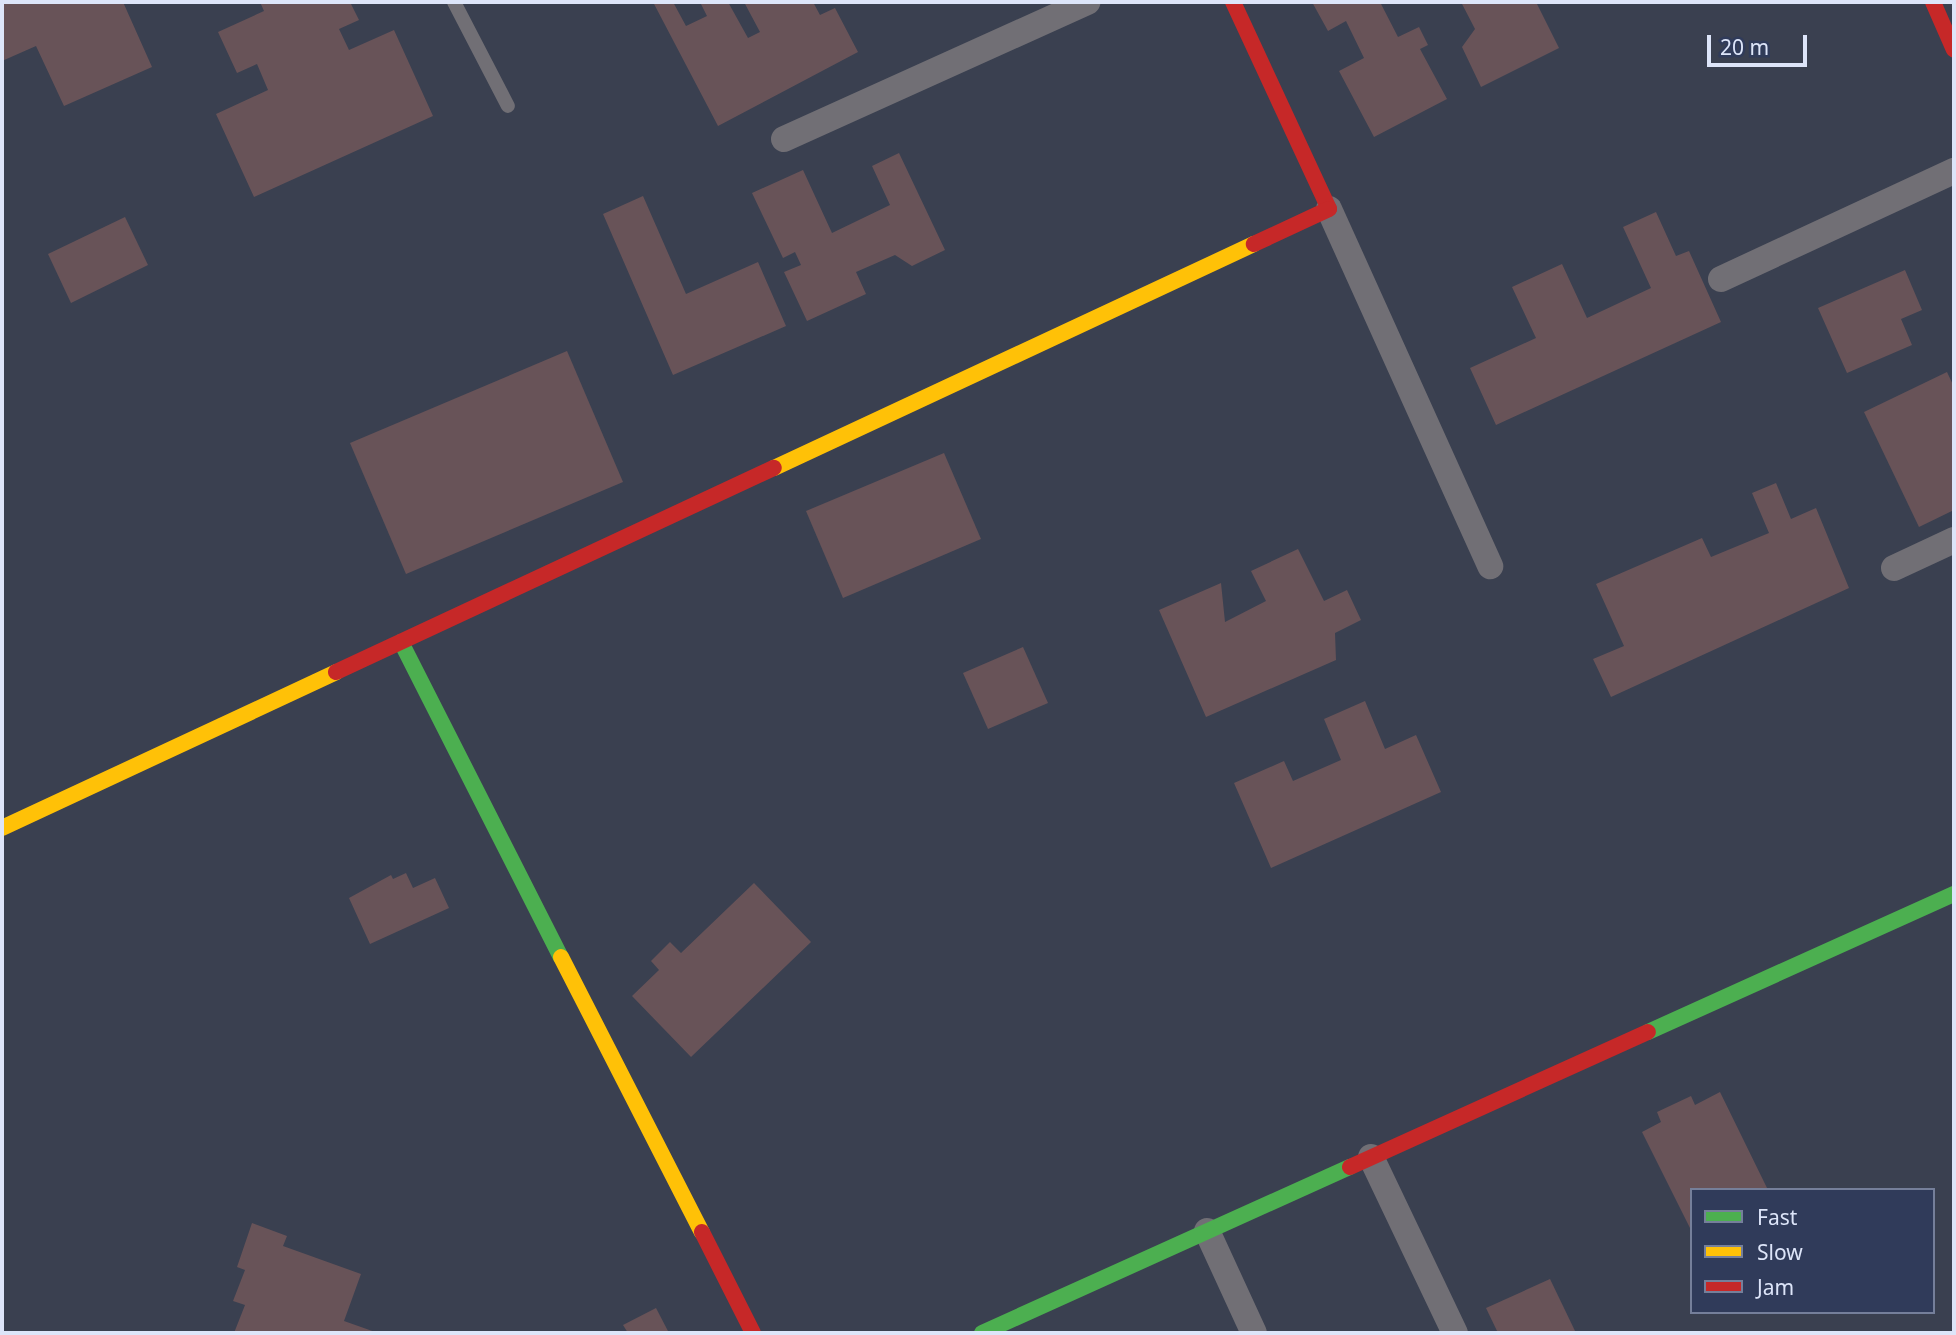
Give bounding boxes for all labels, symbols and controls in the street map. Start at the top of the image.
scale bar [1711,21,1811,65]
text: 20 m [1720,33,1769,61]
legend [1690,1188,1935,1314]
text: Fast [1757,1203,1797,1231]
text: Slow [1757,1238,1803,1266]
text: Jam [1757,1273,1794,1301]

